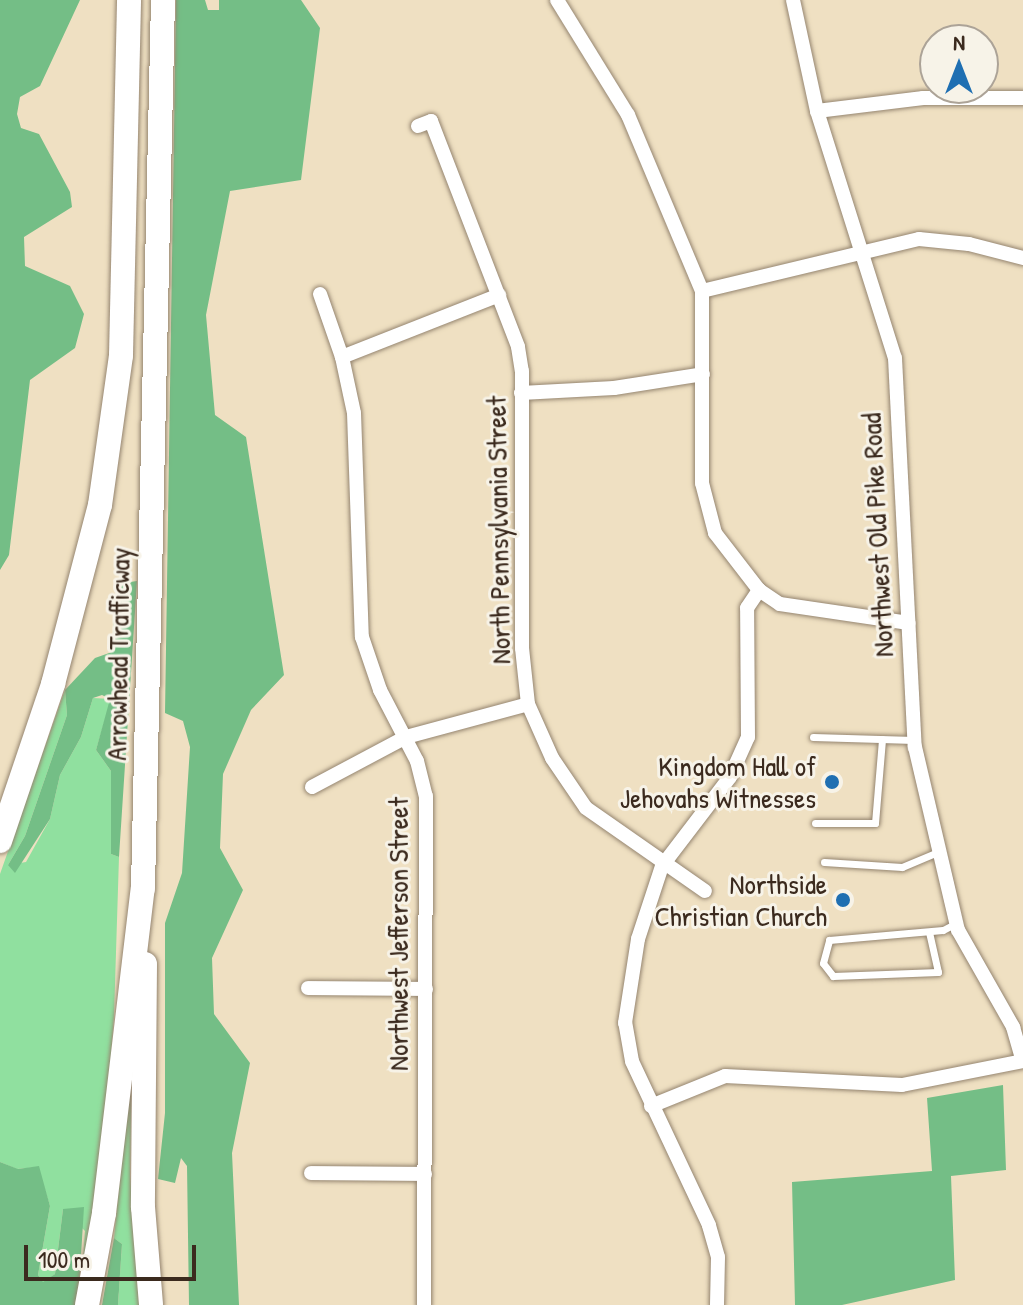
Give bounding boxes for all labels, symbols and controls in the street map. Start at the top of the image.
north arrow [919,24,999,104]
text: N [953,27,965,57]
street label: North Pennsylvania Street [479,395,517,665]
street label: Northwest Old Pike Road [854,412,900,658]
street label: Arrowhead Trafficway [99,547,137,761]
place label: Kingdom Hall of Jehovahs Witnesses [620,749,816,815]
marker: Kingdom Hall of Jehovahs Witnesses [823,773,841,791]
street label: Northwest Jefferson Street [381,797,415,1071]
place label: Northside Christian Church [654,867,827,933]
marker: Northside Christian Church [834,891,852,909]
scale bar [28,1229,200,1279]
text: 100 m [38,1243,90,1275]

